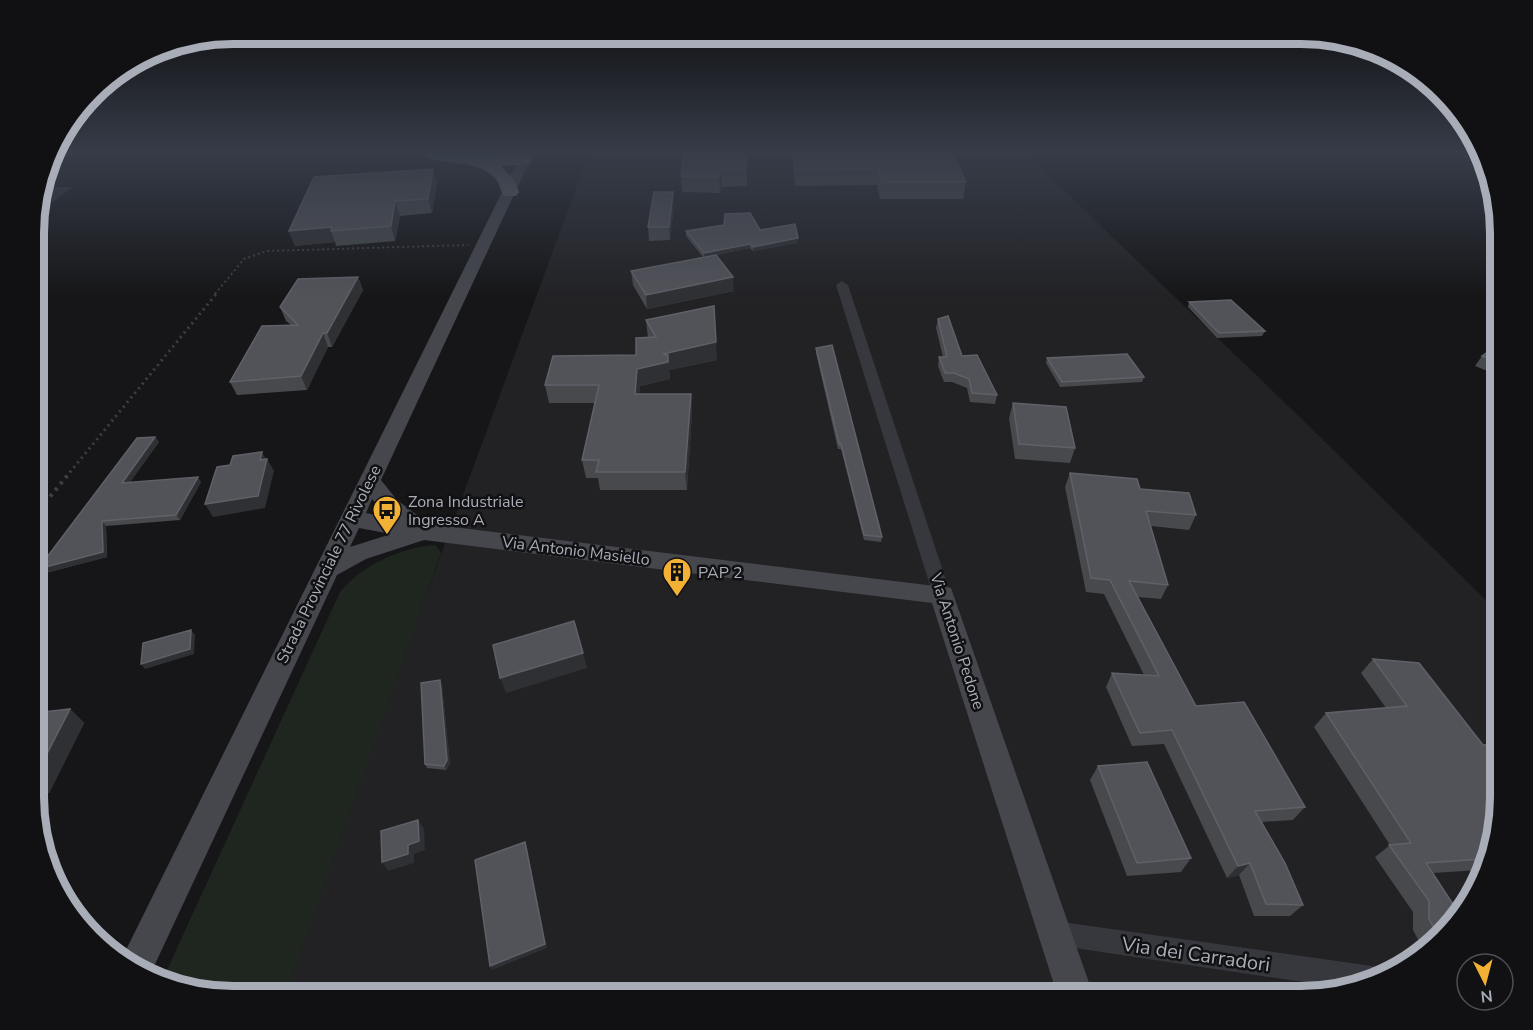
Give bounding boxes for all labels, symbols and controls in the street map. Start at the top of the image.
street label: Strada Provinciale 77 Rivolese [271,462,387,667]
place label: Zona Industriale Ingresso A [408,491,524,531]
bus stop icon: Zona Industriale Ingresso A [371,494,403,536]
street label: Via Antonio Masiello [500,531,651,571]
building icon: PAP 2 [661,556,693,598]
place label: PAP 2 [698,562,743,584]
street label: Via Antonio Pedone [924,569,990,712]
street label: Via dei Carradori [1119,931,1272,978]
north arrow [1455,952,1515,1012]
text: N [1479,984,1494,1007]

